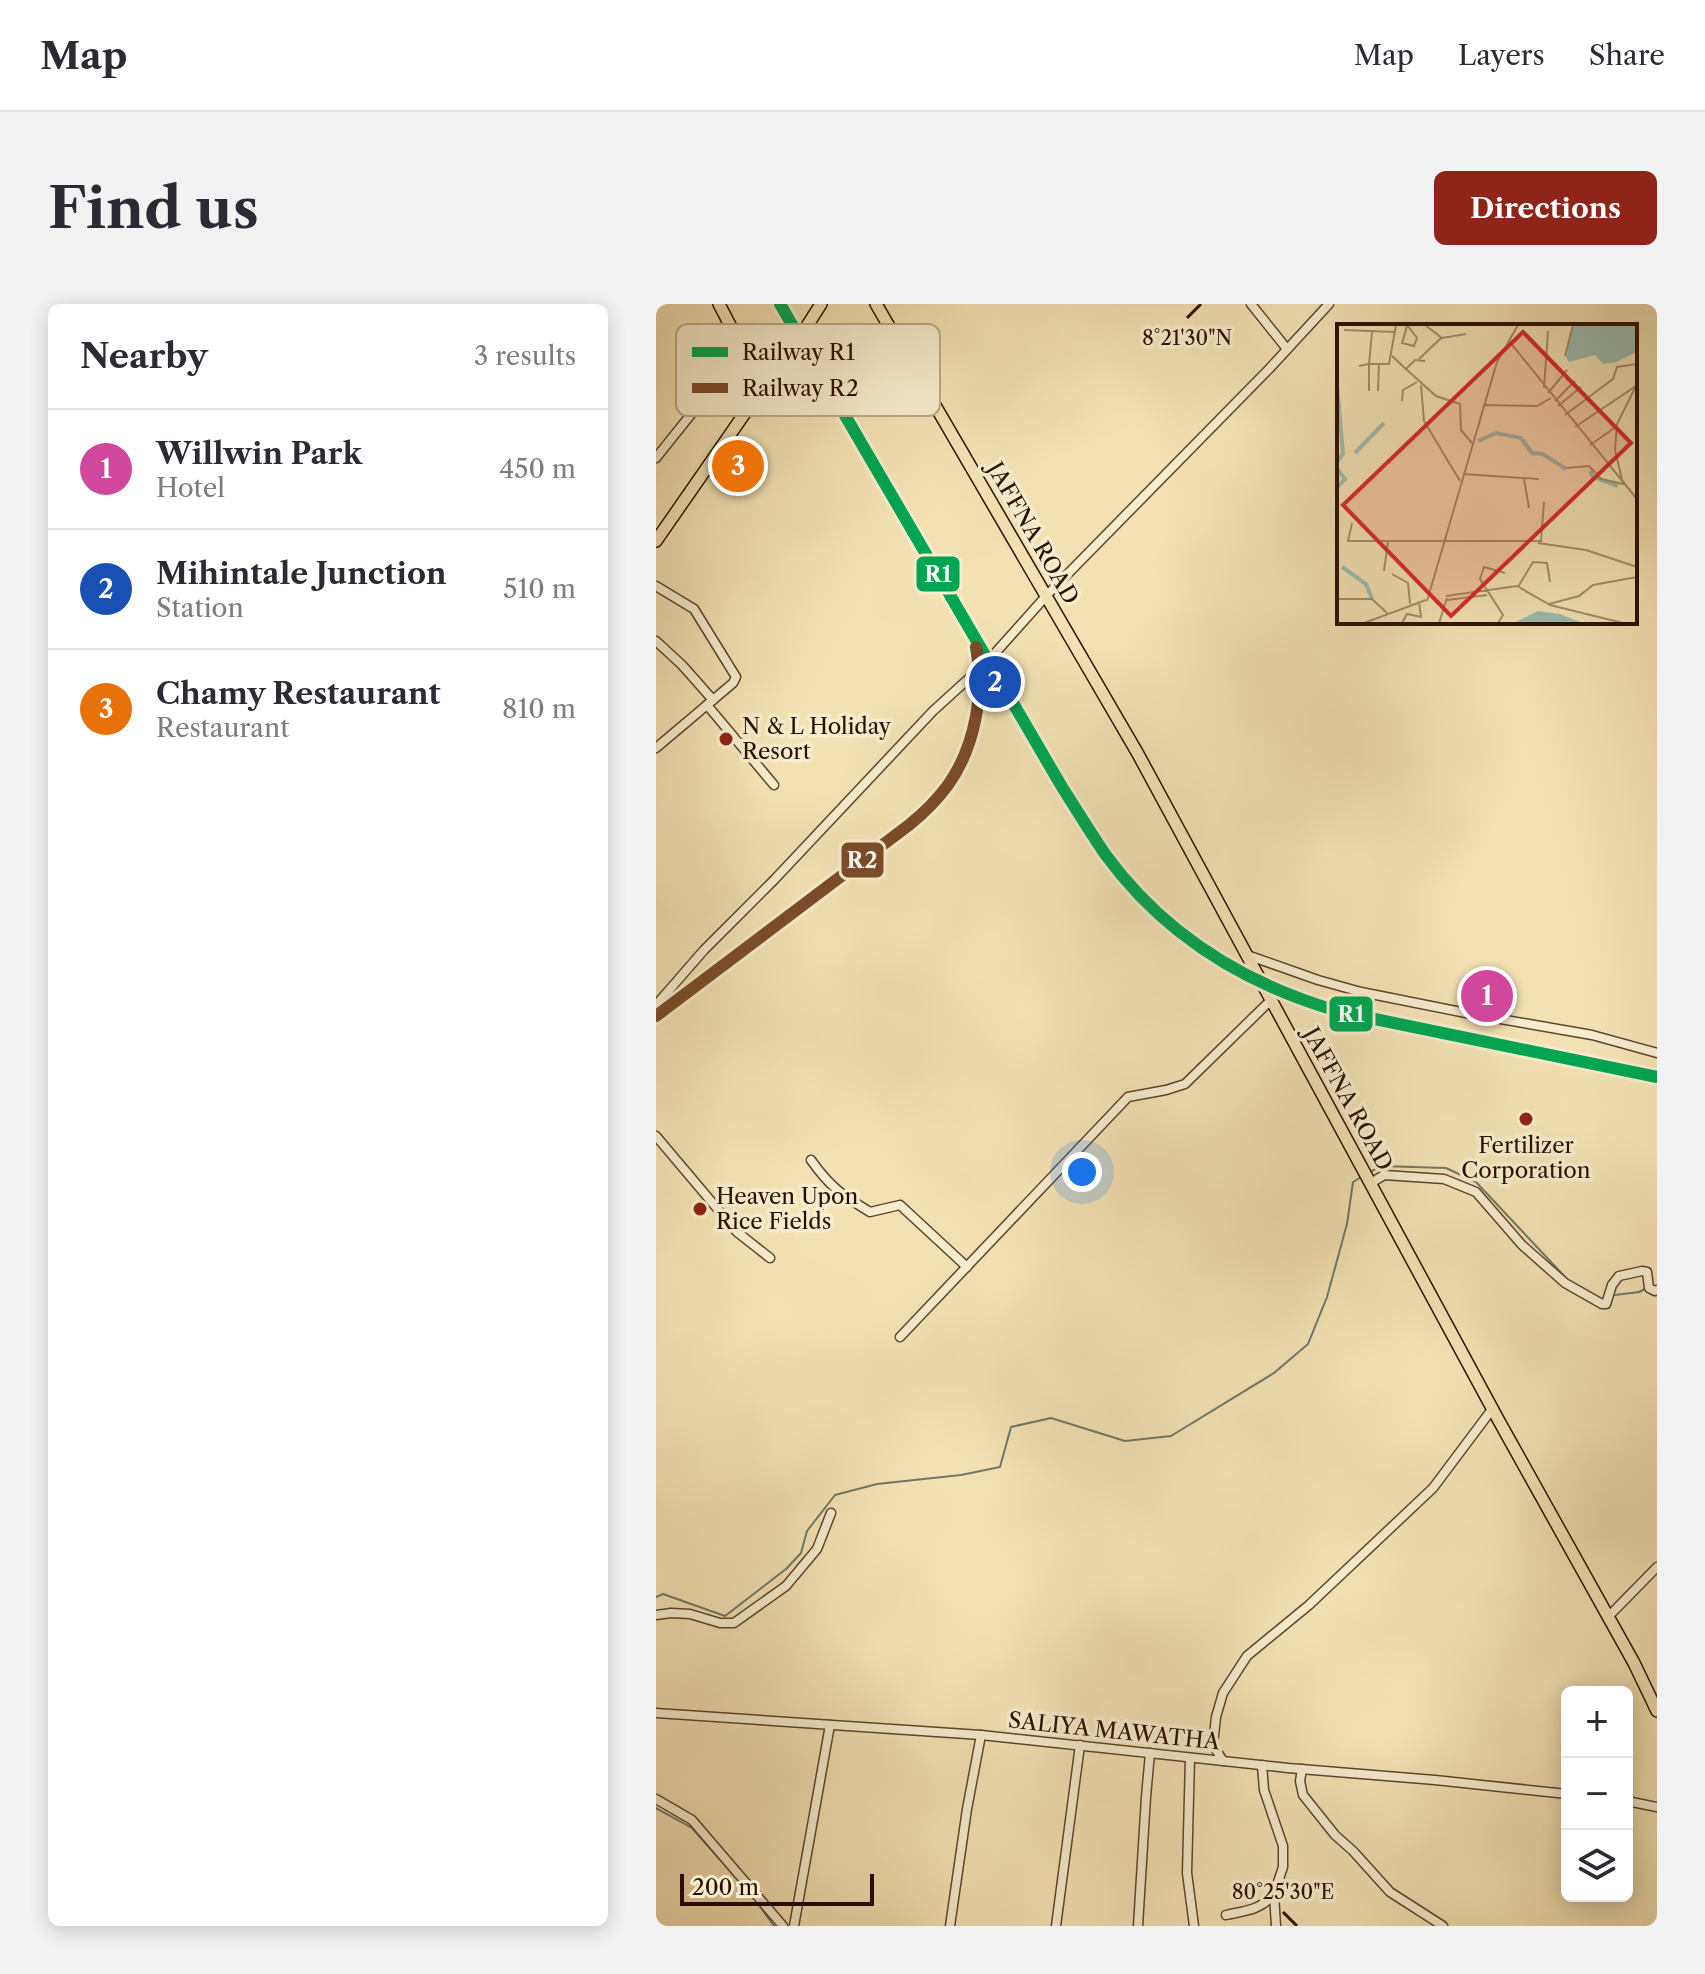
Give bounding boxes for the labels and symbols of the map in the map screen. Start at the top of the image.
legend [676,324,940,416]
inset map [1337,324,1637,624]
text: 8°21'30"N [1142,326,1232,350]
text: Railway R1 [742,339,855,366]
text: Railway R2 [742,375,859,402]
pin: 3 [712,436,764,496]
street label: JAFFNA ROAD [980,455,1085,609]
line badge: R1 [915,555,961,593]
text: R1 [924,561,952,588]
pin: 2 [969,652,1021,712]
place label: N & L Holiday Resort [742,713,892,765]
marker: N & L Holiday Resort [717,730,735,748]
line badge: R2 [840,841,885,879]
text: R2 [847,847,877,874]
pin: 1 [1461,966,1513,1026]
line badge: R1 [1328,995,1374,1033]
text: R1 [1337,1001,1365,1028]
street label: JAFFNA ROAD [1296,1020,1399,1175]
marker: Fertilizer Corporation [1517,1110,1535,1128]
place label: Fertilizer Corporation [1461,1132,1591,1184]
your location [1062,1152,1102,1192]
place label: Heaven Upon Rice Fields [716,1183,858,1235]
marker: Heaven Upon Rice Fields [691,1200,709,1218]
street label: SALIYA MAWATHA [1007,1706,1222,1756]
scale bar [680,1870,874,1906]
text: 80°25'30"E [1232,1880,1334,1904]

